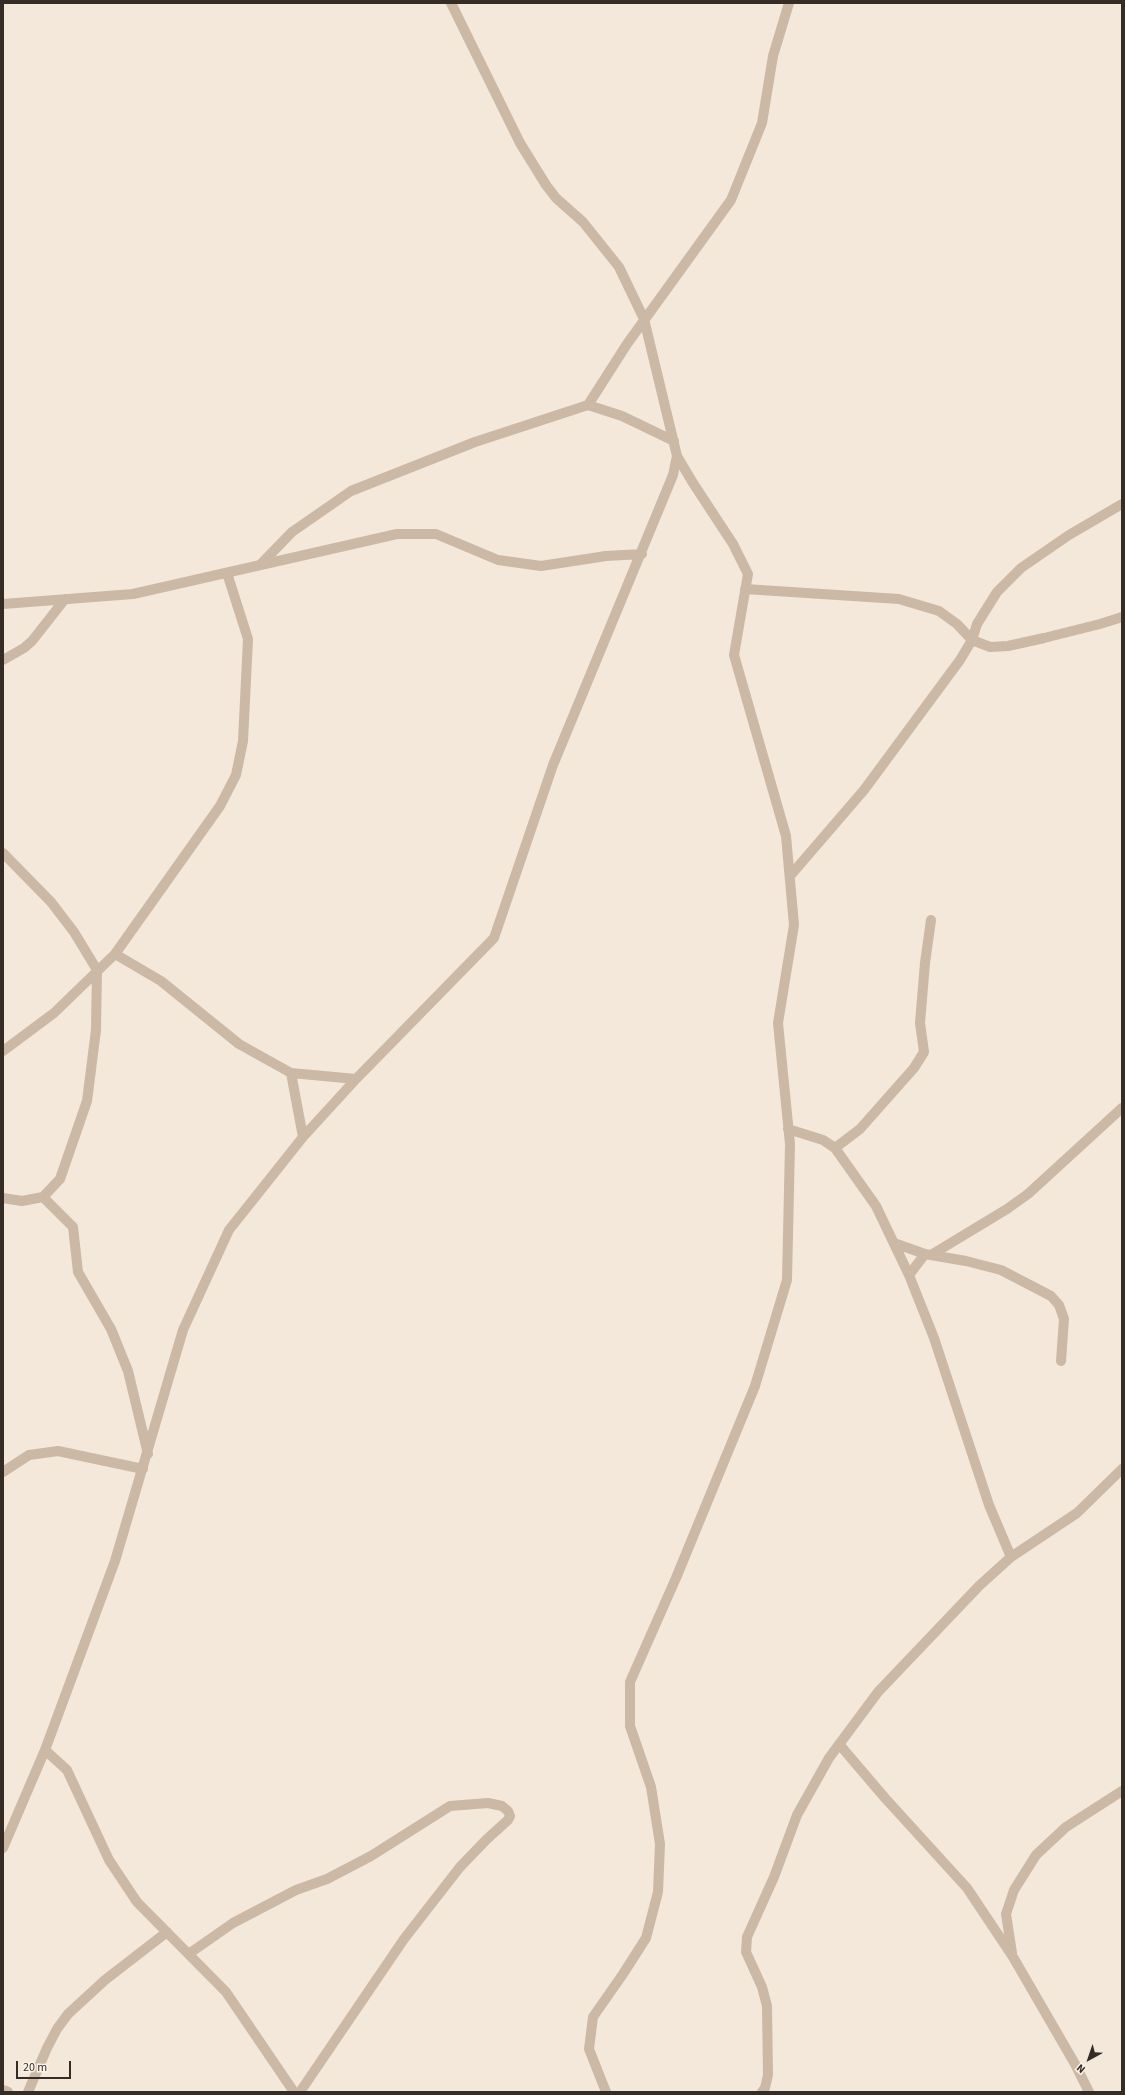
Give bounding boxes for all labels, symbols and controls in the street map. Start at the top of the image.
north arrow [1069,2039,1109,2079]
scale bar [18,2053,73,2079]
text: 20 m [23,2059,47,2076]
text: N [1073,2060,1089,2077]

